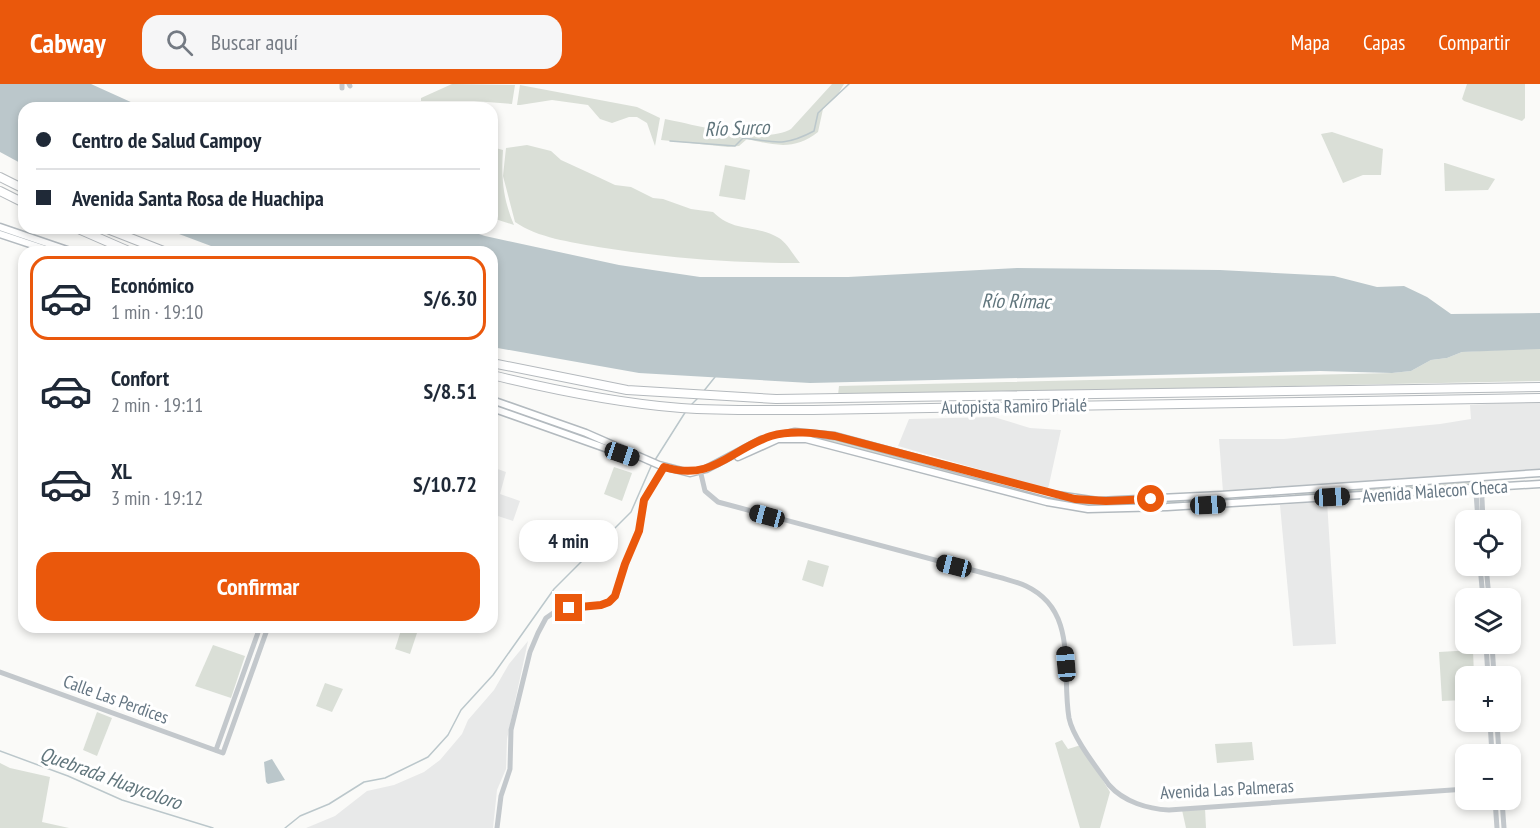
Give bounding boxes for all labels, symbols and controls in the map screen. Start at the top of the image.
search box [142,15,562,69]
text: Cabway [30,24,106,61]
icon: search [163,26,196,59]
text: Buscar aquí [211,28,298,56]
text: Mapa [1291,29,1330,56]
text: Capas [1363,29,1405,56]
text: Compartir [1438,29,1510,56]
water label: Río Surco [704,114,771,142]
text: Centro de Salud Campoy [72,126,261,154]
text: Avenida Santa Rosa de Huachipa [72,184,324,212]
icon: car [39,271,93,325]
text: Económico [111,271,194,299]
text: S/6.30 [423,284,477,312]
water label: Río Rímac [981,287,1053,315]
text: 1 min · 19:10 [111,299,203,325]
icon: car [39,364,93,418]
text: Confort [111,364,169,392]
text: S/8.51 [423,377,477,405]
text: 2 min · 19:11 [111,392,203,418]
street label: Autopista Ramiro Prialé [941,393,1087,419]
car [602,440,642,468]
icon: car [39,457,93,511]
text: XL [111,457,132,485]
text: S/10.72 [413,470,477,498]
street label: Avenida Malecon Checa [1361,474,1509,508]
text: 3 min · 19:12 [111,485,203,511]
route start [1137,485,1164,512]
car [1314,487,1350,507]
car [1190,495,1226,515]
car [747,503,787,529]
map controls [1455,510,1521,810]
button: locate [1455,510,1521,576]
callout: 4 min [520,521,618,563]
text: 4 min [548,528,589,554]
button: Confirmar [36,552,480,621]
car [934,553,974,579]
button: layers [1455,588,1521,654]
route end [555,594,582,621]
car [1055,645,1077,683]
button: + [1455,666,1521,732]
street label: Calle Las Perdices [60,669,172,729]
water label: Quebrada Huaycoloro [37,740,187,816]
button: − [1455,744,1521,810]
street label: Avenida Las Palmeras [1160,774,1294,804]

